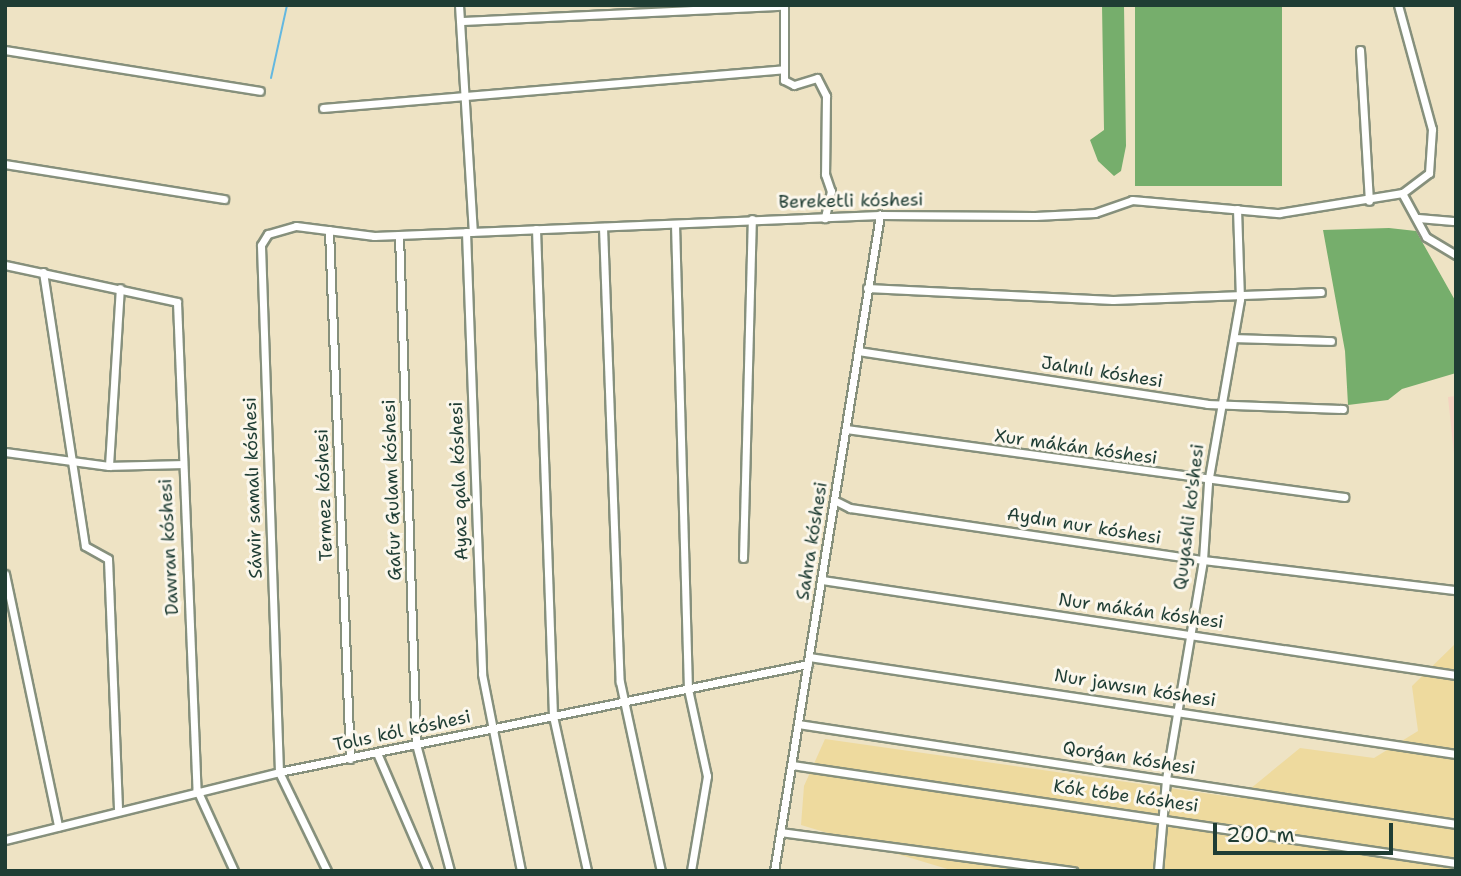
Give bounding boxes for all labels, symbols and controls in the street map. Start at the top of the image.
street label: Bereketli kóshesi [778,189,924,213]
street label: Jalnılı kóshesi [1040,352,1164,392]
street label: Sáwir samalı kóshesi [239,397,267,579]
street label: Gafur Gulam kóshesi [378,399,406,581]
street label: Ayaz qala kóshesi [445,401,473,561]
street label: Xur mákán kóshesi [993,425,1159,469]
street label: Termez kóshesi [311,429,337,561]
street label: Quyashli ko'shesi [1169,443,1209,591]
street label: Dawran kóshesi [155,478,183,616]
street label: Sahra kóshesi [792,480,832,602]
street label: Aydın nur kóshesi [1005,503,1163,549]
street label: Nur mákán kóshesi [1057,589,1225,633]
street label: Nur jawsın kóshesi [1053,665,1217,711]
street label: Tolıs kól kóshesi [331,706,473,756]
street label: Qorǵan kóshesi [1061,737,1197,779]
street label: Kók tóbe kóshesi [1052,775,1200,817]
scale bar [1216,810,1396,854]
text: 200 m [1226,821,1295,849]

